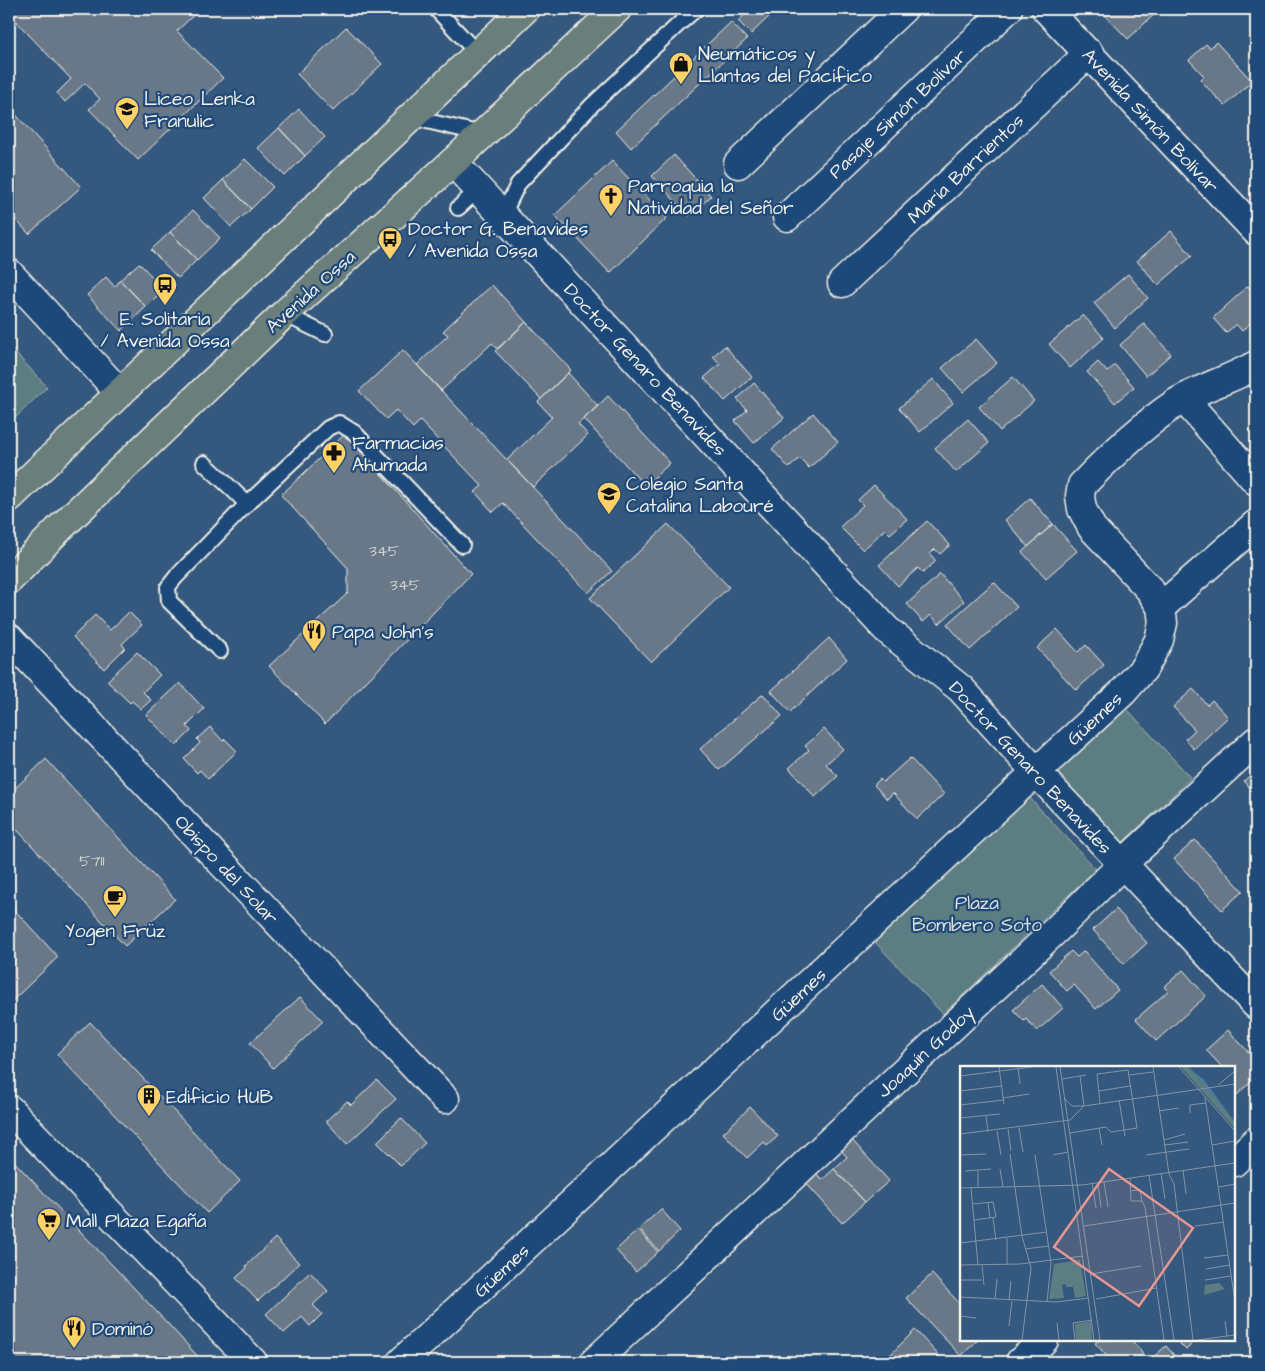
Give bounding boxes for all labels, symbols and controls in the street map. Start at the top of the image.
place label: Neumáticos y Llantas del Pacífico [698,41,872,90]
street label: Pasaje Simón Bolívar [823,42,973,185]
street label: Avenida Simón Bolívar [1075,43,1225,200]
shop icon: Neumáticos y Llantas del Pacífico [668,51,694,85]
place label: Liceo Lenka Franulic [144,86,255,135]
school or university icon: Liceo Lenka Franulic [114,96,140,130]
street label: María Barrientos [902,108,1030,230]
place label: Parroquia la Natividad del Señor [628,173,794,222]
church icon: Parroquia la Natividad del Señor [598,183,624,217]
place label: Doctor G. Benavides / Avenida Ossa [408,216,588,265]
bus stop icon: Doctor G. Benavides / Avenida Ossa [377,226,403,260]
street label: Avenida Ossa [260,244,362,340]
bus stop icon: E. Solitaria / Avenida Ossa [152,272,178,306]
street label: Doctor Genaro Benavides [557,277,733,463]
place label: E. Solitaria / Avenida Ossa [100,306,230,355]
place label: Farmacias Ahumada [352,430,444,479]
pharmacy icon: Farmacias Ahumada [321,440,347,474]
place label: Colegio Santa Catalina Labouré [626,471,774,520]
school or university icon: Colegio Santa Catalina Labouré [596,481,622,515]
house number: 345 [369,540,400,562]
house number: 345 [390,574,421,596]
restaurant icon: Papa John's [301,618,327,652]
place label: Papa John's [332,619,434,646]
street label: Doctor Genaro Benavides [942,675,1118,861]
street label: Güemes [1061,686,1129,752]
street label: Obispo del Solar [168,809,284,931]
house number: 5711 [79,850,105,872]
cafe icon: Yogen Früz [102,884,128,918]
park label: Plaza Bombero Soto [912,890,1042,939]
place label: Yogen Früz [65,918,166,946]
street label: Güemes [765,962,833,1028]
street label: Joaquín Godoy [871,999,982,1105]
inset map [960,1066,1235,1341]
building icon: Edificio HUB [136,1083,162,1117]
place label: Edificio HUB [166,1084,273,1111]
supermarket icon: Mall Plaza Egaña [36,1207,62,1241]
place label: Mall Plaza Egaña [66,1208,207,1236]
street label: Güemes [468,1238,536,1304]
restaurant icon: Dominó [61,1315,87,1349]
place label: Dominó [92,1316,153,1343]

